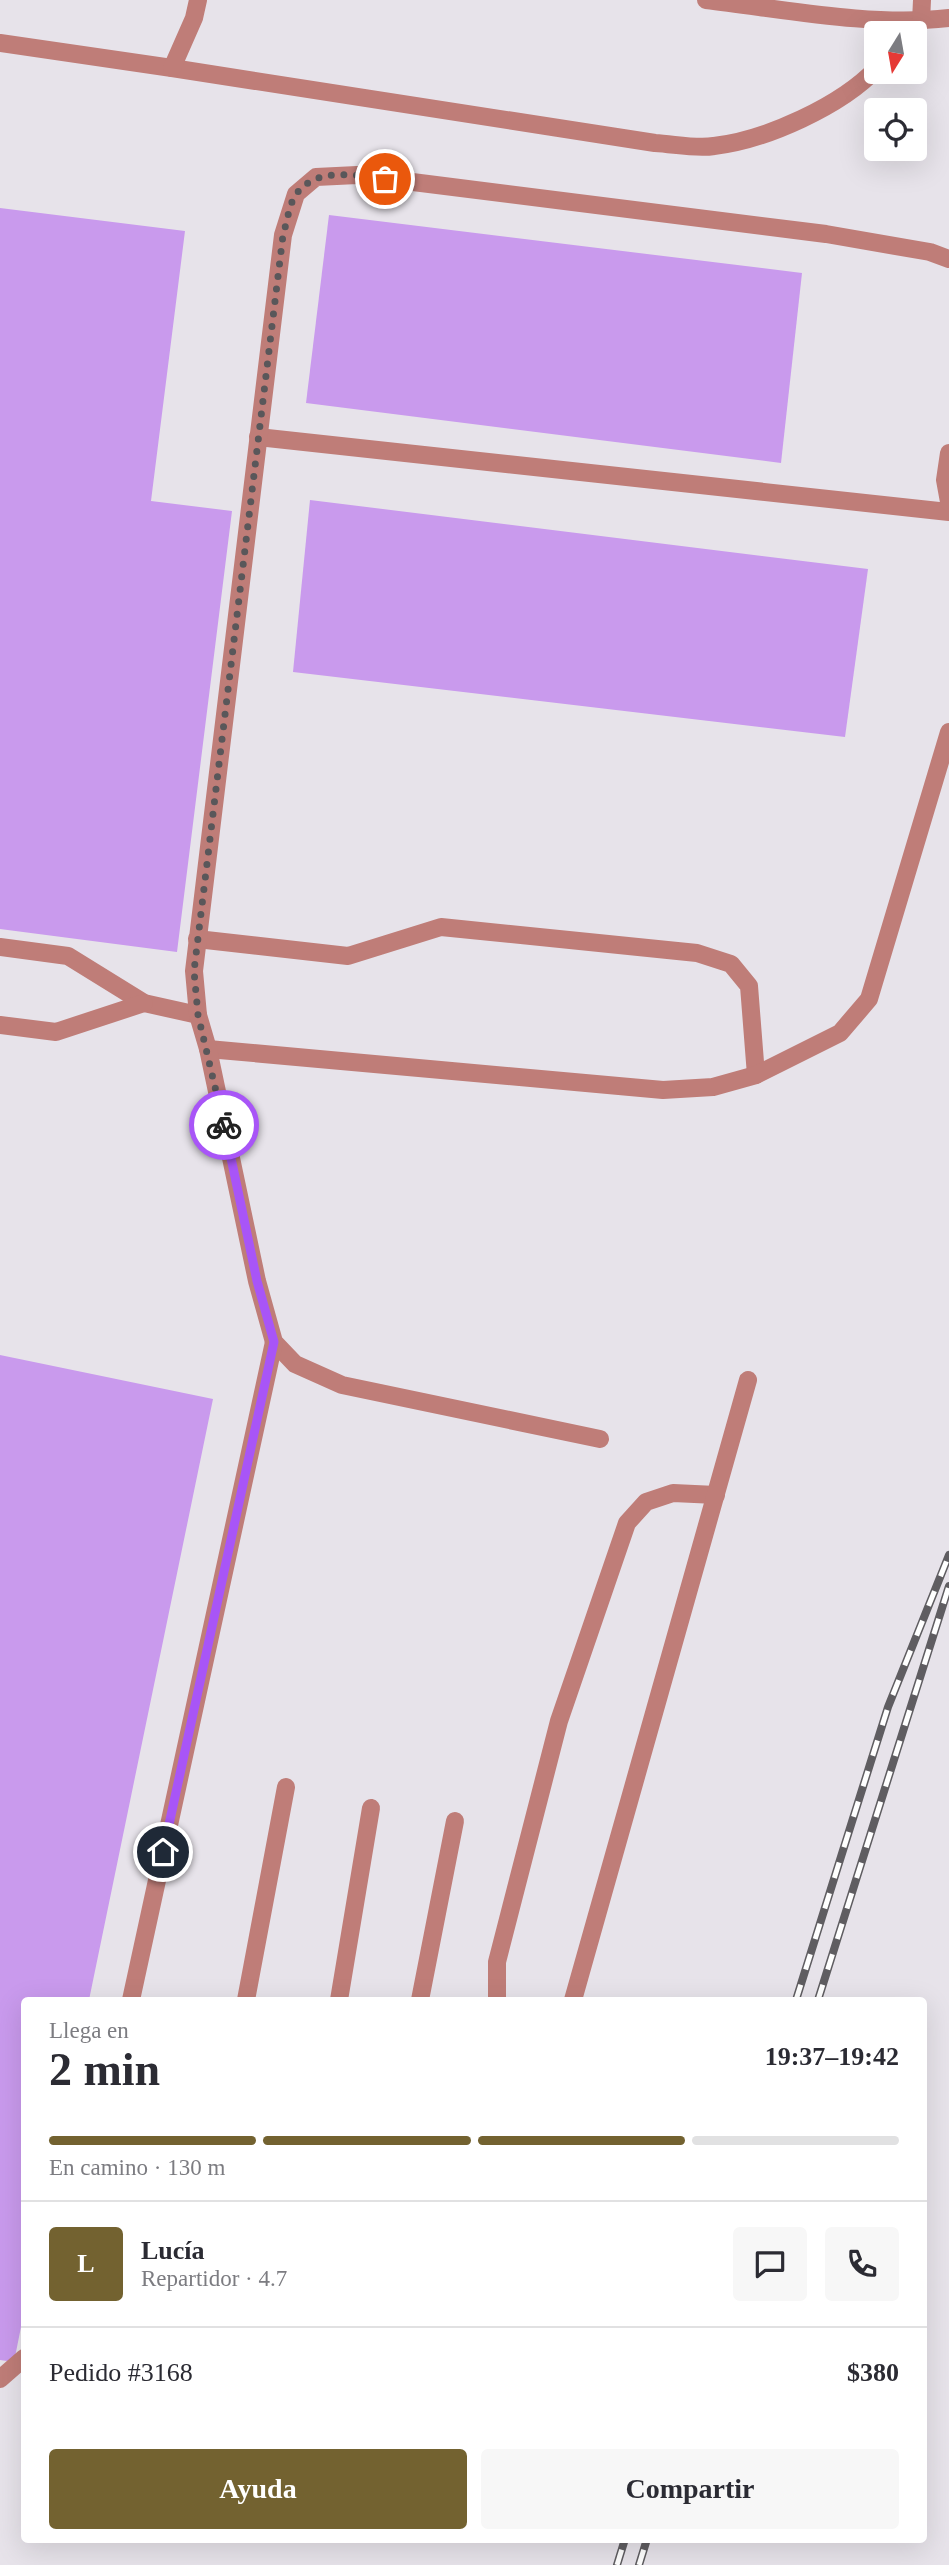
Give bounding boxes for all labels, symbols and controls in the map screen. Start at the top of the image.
north arrow [864,21,928,84]
map controls [864,21,927,161]
button: locate [864,98,927,161]
pin [355,149,415,209]
icon: bag [366,160,404,198]
courier [189,1090,259,1160]
icon: bike [205,1106,243,1144]
pin [133,1822,193,1882]
icon: home [144,1833,182,1871]
text: Llega en [49,2018,129,2043]
text: 19:37–19:42 [765,2042,899,2071]
text: 2 min [49,2044,160,2095]
text: En camino · 130 m [49,2155,225,2180]
button: chat [733,2227,807,2301]
button: phone [825,2227,899,2301]
text: Lucía [141,2236,205,2265]
text: L [77,2249,95,2278]
text: Repartidor · 4.7 [141,2266,287,2291]
text: Pedido #3168 [49,2358,193,2387]
text: $380 [847,2358,899,2387]
button: Ayuda [49,2449,467,2529]
button: Compartir [481,2449,899,2529]

